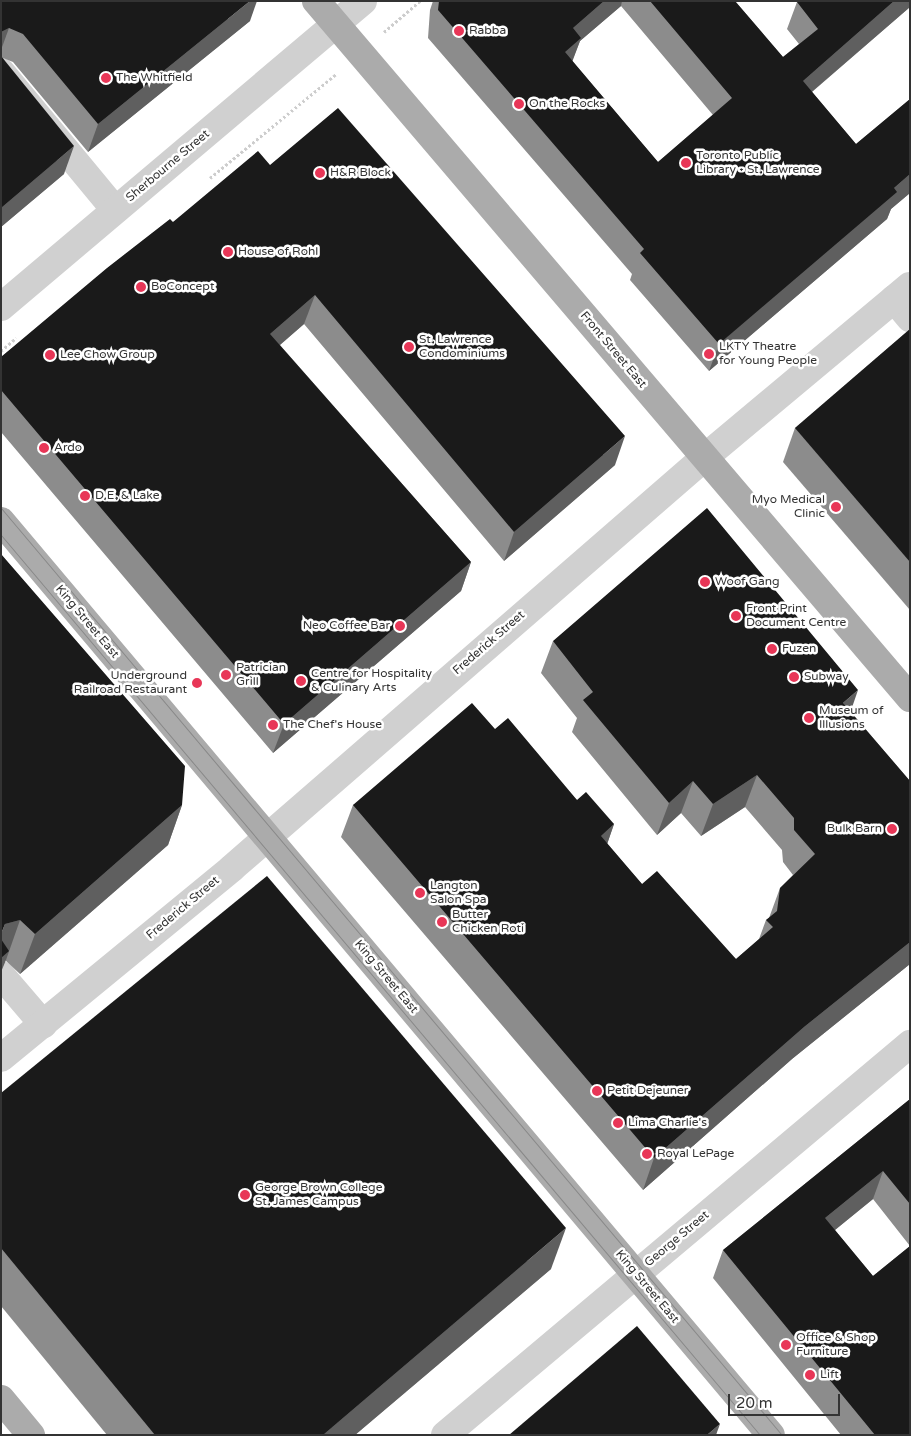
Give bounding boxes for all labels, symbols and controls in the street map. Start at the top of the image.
place label: Rabba [469,24,506,38]
marker: Rabba [453,25,465,37]
place label: The Whitfield [116,71,192,85]
marker: The Whitfield [100,72,112,84]
place label: On the Rocks [529,97,605,111]
marker: On the Rocks [513,98,525,110]
street label: Sherbourne Street [123,127,213,205]
place label: Toronto Public Library - St. Lawrence [696,149,820,177]
marker: Toronto Public Library - St. Lawrence [680,157,692,169]
place label: H&R Block [330,166,391,180]
marker: H&R Block [314,167,326,179]
place label: House of Rohl [238,245,318,259]
marker: House of Rohl [222,246,234,258]
place label: BoConcept [151,280,214,294]
marker: BoConcept [135,281,147,293]
street label: Front Street East [577,309,649,391]
place label: St. Lawrence Condominiums [419,333,505,361]
place label: LKTY Theatre for Young People [719,340,817,368]
marker: St. Lawrence Condominiums [403,341,415,353]
place label: Lee Chow Group [60,348,155,362]
marker: LKTY Theatre for Young People [703,348,715,360]
marker: Lee Chow Group [44,349,56,361]
place label: Ardo [54,441,82,455]
marker: Ardo [38,442,50,454]
place label: D.E. & Lake [95,489,160,503]
marker: D.E. & Lake [79,490,91,502]
place label: Myo Medical Clinic [752,493,825,521]
marker: Myo Medical Clinic [829,500,843,514]
place label: Woof Gang [715,575,780,589]
marker: Woof Gang [699,576,711,588]
street label: King Street East [52,582,122,662]
place label: Front Print Document Centre [746,602,846,630]
street label: Frederick Street [450,608,528,678]
marker: Front Print Document Centre [730,610,742,622]
place label: Neo Coffee Bar [303,619,390,633]
marker: Neo Coffee Bar [394,620,406,632]
place label: Fuzen [782,642,816,656]
marker: Fuzen [766,643,778,655]
place label: Patrician Grill [236,661,286,689]
place label: Centre for Hospitality & Culinary Arts [311,667,432,695]
place label: Underground Railroad Restaurant [74,669,187,697]
marker: Patrician Grill [220,669,232,681]
place label: Subway [804,670,849,684]
marker: Subway [788,671,800,683]
marker: Centre for Hospitality & Culinary Arts [295,675,307,687]
marker: Underground Railroad Restaurant [191,677,203,689]
place label: Museum of Illusions [819,704,884,732]
marker: Museum of Illusions [803,712,815,724]
place label: The Chef's House [283,718,382,732]
marker: The Chef's House [267,719,279,731]
place label: Bulk Barn [827,822,882,836]
marker: Bulk Barn [886,823,898,835]
street label: Frederick Street [144,873,222,943]
place label: Langton Salon Spa [430,879,486,907]
marker: Langton Salon Spa [414,887,426,899]
place label: Butter Chicken Roti [452,908,524,936]
marker: Butter Chicken Roti [436,916,448,928]
street label: King Street East [351,937,421,1017]
place label: Petit Dejeuner [607,1084,688,1098]
marker: Petit Dejeuner [591,1085,603,1097]
place label: Lima Charlie's [628,1116,707,1130]
marker: Lima Charlie's [612,1117,624,1129]
place label: Royal LePage [657,1147,734,1161]
marker: Royal LePage [641,1148,653,1160]
place label: George Brown College St. James Campus [255,1181,382,1209]
marker: George Brown College St. James Campus [239,1189,251,1201]
street label: George Street [642,1208,712,1270]
street label: King Street East [612,1247,682,1327]
place label: Office & Shop Furniture [796,1331,876,1359]
marker: Office & Shop Furniture [780,1339,792,1351]
place label: Lift [820,1368,839,1382]
marker: Lift [804,1369,816,1381]
scale bar [731,1384,844,1416]
text: 20 m [736,1394,773,1412]

